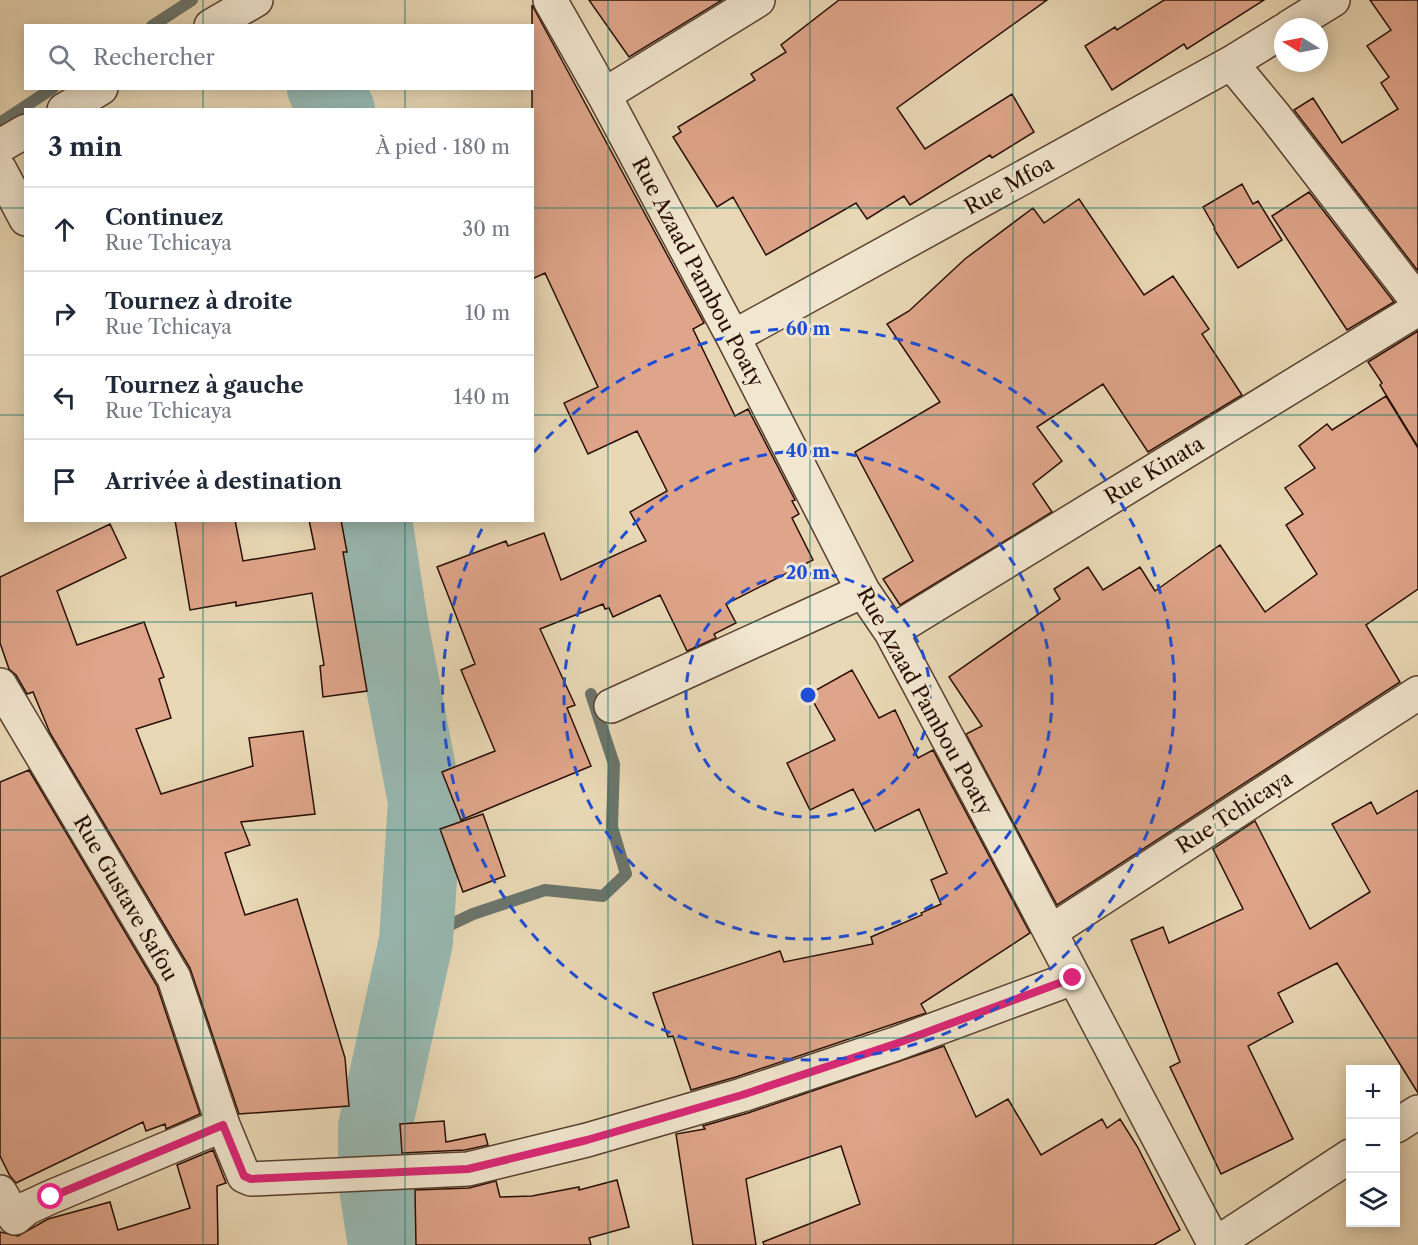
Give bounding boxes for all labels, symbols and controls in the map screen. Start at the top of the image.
north arrow [1274,18,1328,72]
search box [24,24,534,90]
icon: search [45,41,78,74]
text: Rechercher [93,44,215,71]
text: 3 min [48,131,122,163]
text: À pied · 180 m [376,135,510,159]
street label: Rue Mfoa [960,150,1059,220]
street label: Rue Azaad Pambou Poaty [627,153,769,391]
text: Continuez [105,204,224,231]
icon: ahead [48,213,81,246]
text: 30 m [462,217,510,241]
text: Rue Tchicaya [105,231,232,255]
text: Tournez à droite [105,288,292,315]
icon: right [48,297,81,330]
text: 10 m [465,301,510,325]
text: Rue Tchicaya [105,315,232,339]
text: 60 m [786,318,830,340]
text: Tournez à gauche [105,372,304,399]
icon: left [48,381,81,414]
text: 140 m [453,385,510,409]
text: Rue Tchicaya [105,399,232,423]
street label: Rue Kinata [1100,430,1209,509]
text: 40 m [786,440,830,462]
icon: arrive [48,465,81,498]
text: Arrivée à destination [105,468,342,495]
text: 20 m [786,562,830,584]
street label: Rue Azaad Pambou Poaty [852,583,998,819]
centre of rings [798,685,818,705]
street label: Rue Tchicaya [1171,765,1297,859]
street label: Rue Gustave Safou [68,811,184,985]
route end [1059,964,1085,990]
map controls [1346,1065,1400,1227]
button: + [1346,1065,1400,1119]
button: − [1346,1119,1400,1173]
button: layers [1346,1173,1400,1227]
route start [37,1183,63,1209]

